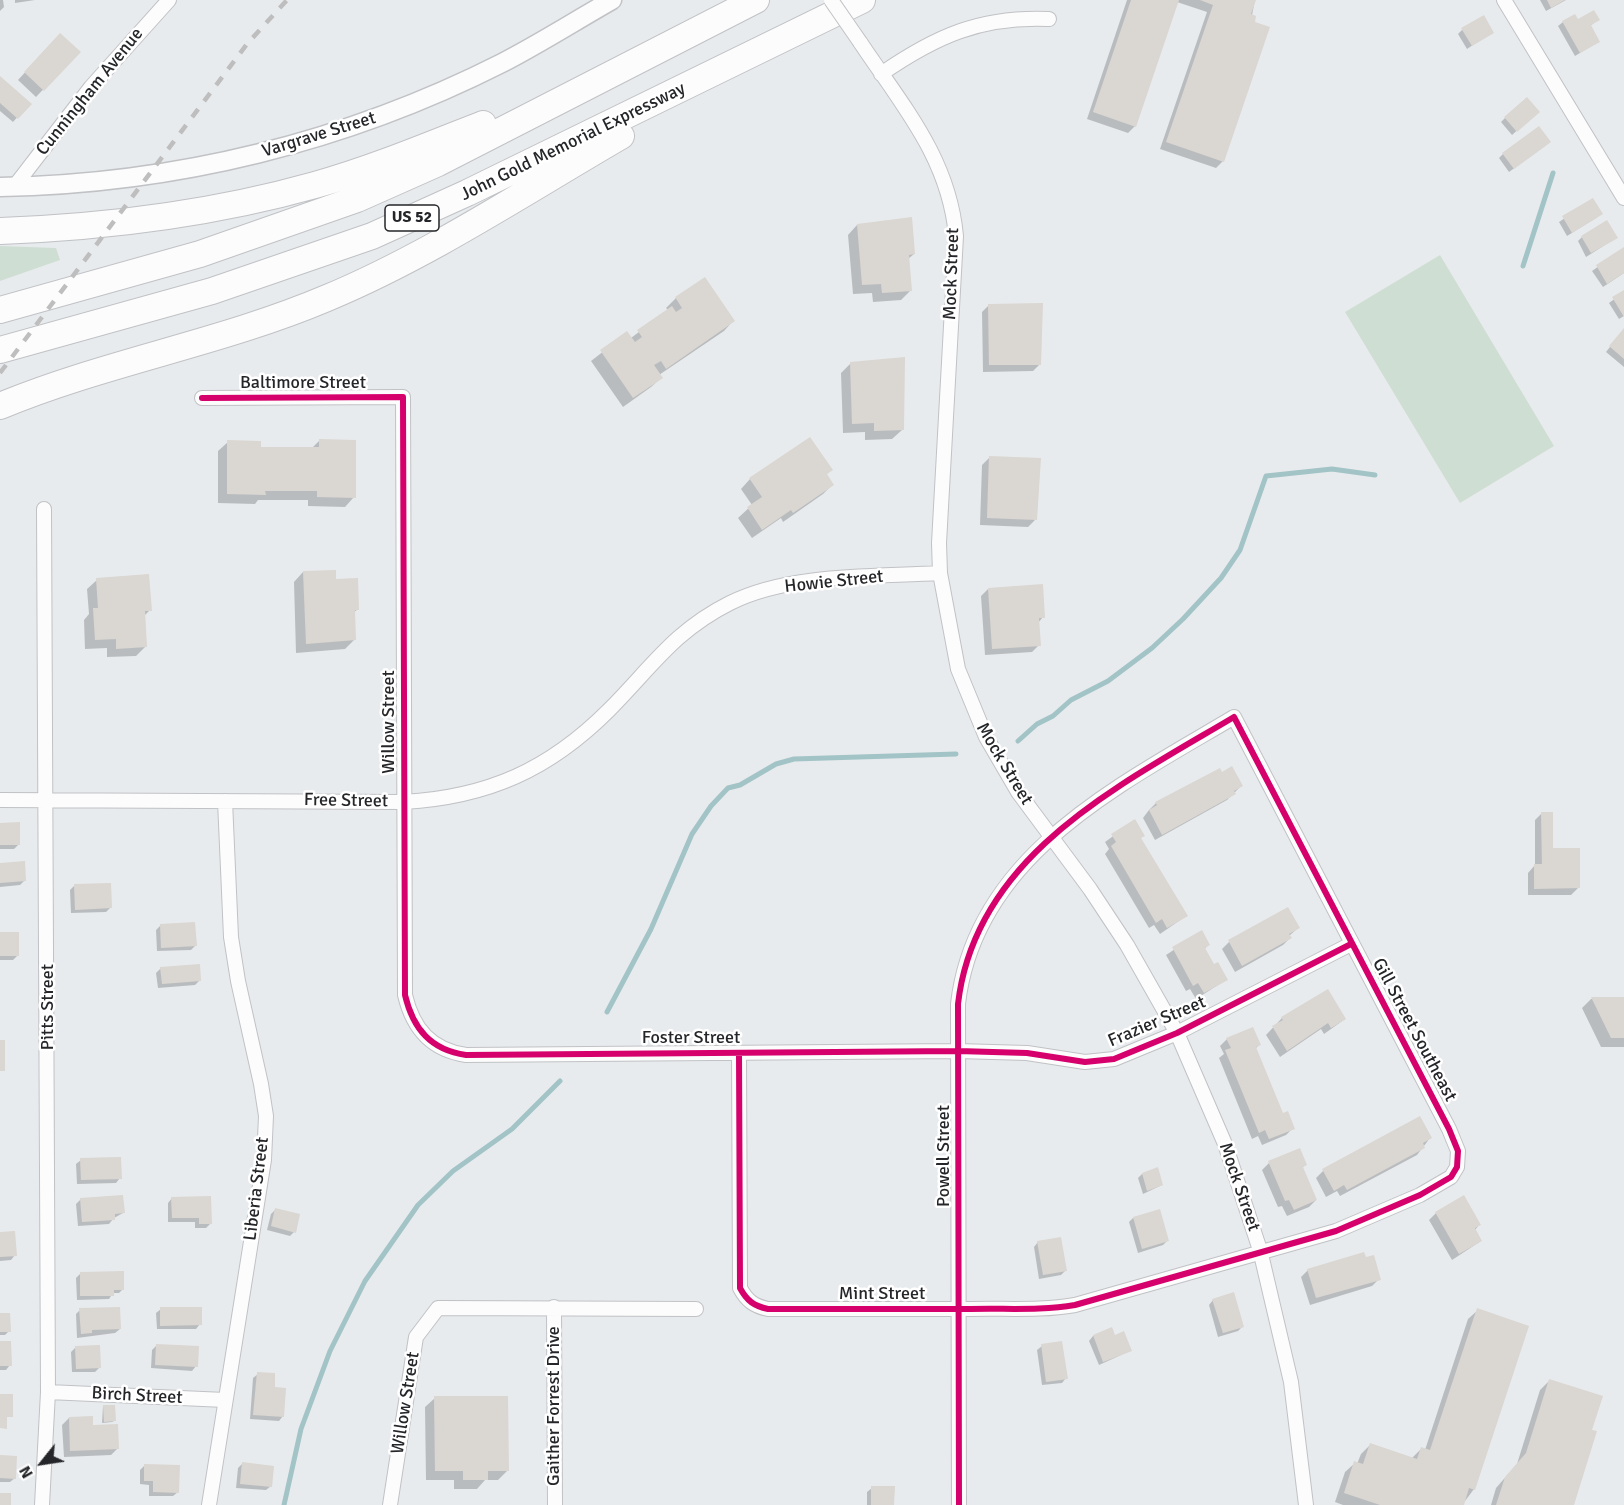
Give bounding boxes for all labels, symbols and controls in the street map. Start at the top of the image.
street label: Cunningham Avenue [32,24,148,160]
street label: John Gold Memorial Expressway [457,78,689,206]
street label: Vargrave Street [259,107,379,163]
road number: US 52 [385,205,439,231]
street label: Mock Street [940,228,964,320]
street label: Baltimore Street [240,372,366,394]
street label: Howie Street [783,566,885,598]
street label: Willow Street [378,670,400,774]
street label: Mock Street [971,719,1037,809]
street label: Free Street [304,789,388,813]
street label: Gill Street Southeast [1367,955,1461,1105]
street label: Pitts Street [37,964,59,1050]
street label: Frazier Street [1105,992,1209,1052]
street label: Foster Street [642,1027,740,1049]
street label: Powell Street [933,1105,955,1207]
street label: Liberia Street [240,1136,274,1242]
street label: Mock Street [1214,1140,1264,1234]
street label: Mint Street [839,1283,925,1305]
street label: Gaither Forrest Drive [543,1326,565,1486]
street label: Willow Street [387,1350,425,1456]
street label: Birch Street [91,1383,183,1409]
north arrow [12,1433,72,1493]
text: N [15,1462,38,1482]

